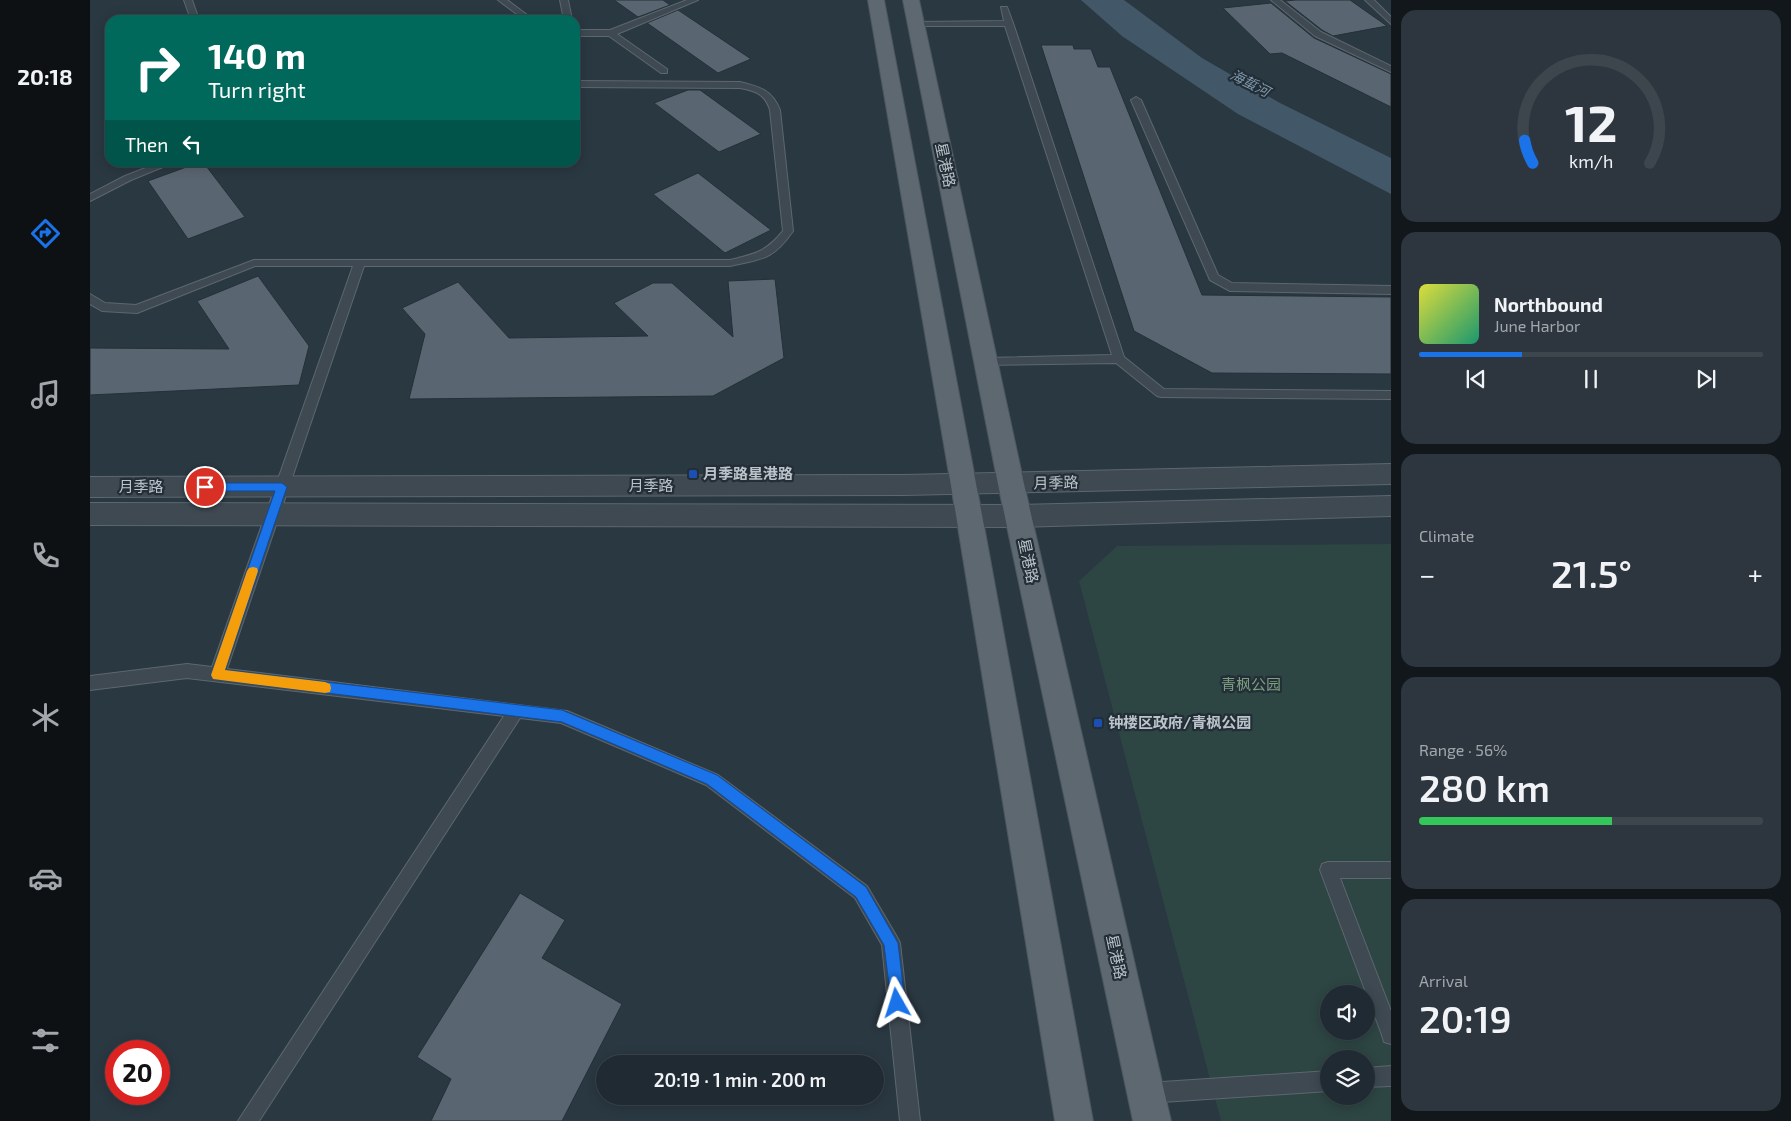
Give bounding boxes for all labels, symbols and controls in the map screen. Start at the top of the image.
text: 140 m [208,34,306,76]
icon: right [125,35,190,100]
text: 20:18 [17,63,73,89]
water label: 海蜇河 [1228,65,1275,101]
text: Turn right [208,76,306,102]
text: 12 [1565,90,1617,152]
icon: left [178,130,206,158]
text: Then [125,133,168,156]
street label: 星港路 [932,141,959,189]
text: km/h [1569,150,1613,172]
icon: directions [28,216,63,251]
text: Northbound [1494,293,1603,316]
text: June Harbor [1494,316,1581,335]
icon: previous [1462,365,1490,393]
icon: pause [1577,365,1605,393]
icon: next [1692,365,1720,393]
icon: music [28,377,63,412]
place label: 月季路星港路 [703,464,793,482]
pin [184,466,226,508]
marker: 月季路星港路 [687,468,699,480]
icon: arrive [191,473,219,501]
street label: 月季路 [1033,473,1079,491]
street label: 月季路 [628,476,674,494]
street label: 月季路 [118,477,164,495]
text: Climate [1419,526,1474,545]
street label: 星港路 [1015,537,1042,585]
icon: phone [28,538,63,573]
text: 21.5° [1551,550,1632,596]
text: − [1419,557,1435,591]
text: + [1748,557,1763,591]
park label: 青枫公园 [1221,675,1281,693]
icon: climate [28,700,63,735]
place label: 钟楼区政府/青枫公园 [1108,713,1251,731]
marker: 钟楼区政府/青枫公园 [1092,717,1104,729]
text: Range · 56% [1419,740,1507,759]
text: 280 km [1419,764,1550,810]
icon: car [28,861,63,896]
street label: 星港路 [1103,933,1130,981]
text: Arrival [1419,971,1468,990]
position arrow [870,976,922,1028]
map controls [1320,985,1375,1105]
button: sound [1320,985,1375,1040]
text: 20:19 [1419,995,1512,1041]
icon: filters [28,1023,63,1058]
speed limit sign: 20 [105,1040,170,1105]
button: layers [1320,1050,1375,1105]
text: 20:19 · 1 min · 200 m [654,1068,826,1091]

